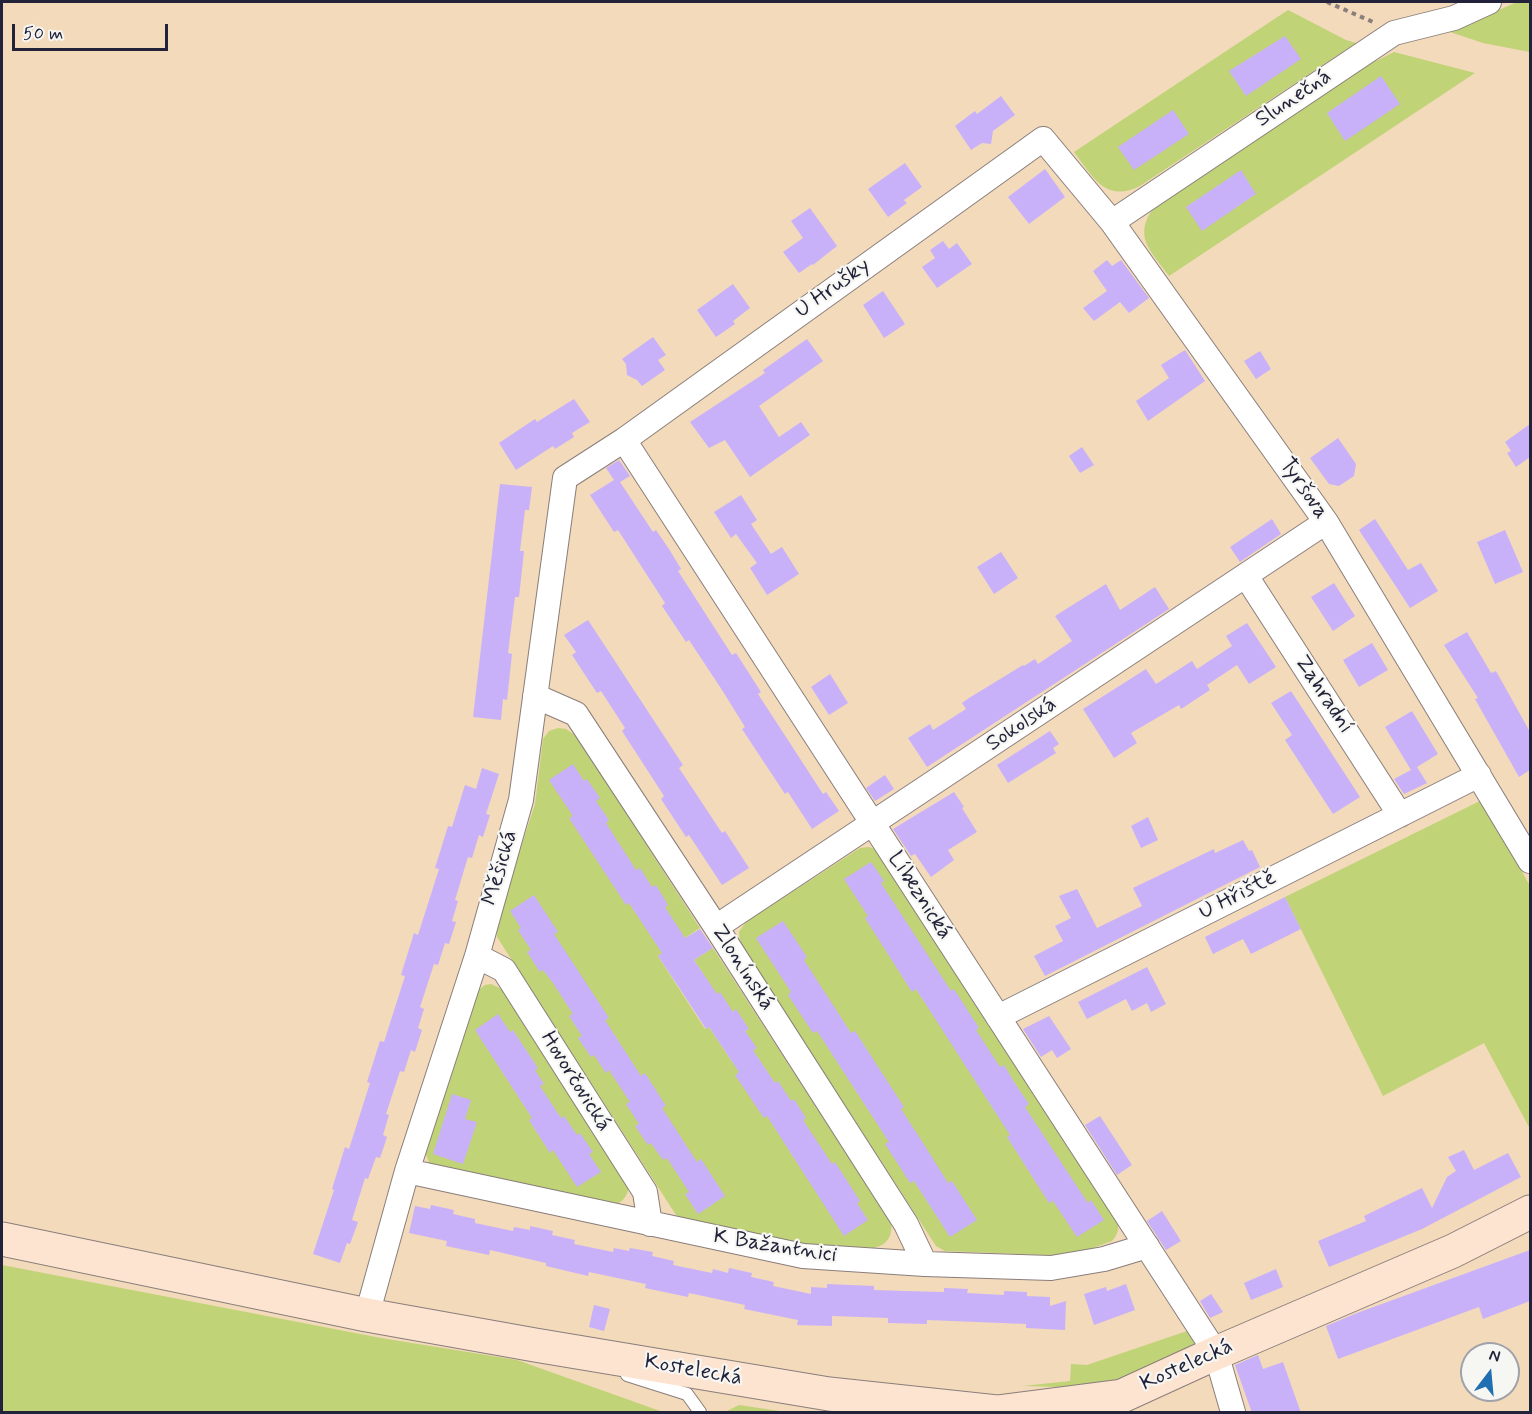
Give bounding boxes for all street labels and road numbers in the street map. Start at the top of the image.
street label: Slunečná [1251,64,1337,134]
street label: U Hrušky [790,253,876,325]
street label: Tyršova [1273,453,1333,525]
street label: Zahradní [1288,651,1358,739]
street label: Sokolská [982,692,1062,758]
street label: Měšická [478,827,524,909]
street label: Líbeznická [881,847,957,945]
street label: U Hřiště [1195,865,1281,927]
street label: Zlonínská [705,920,779,1016]
street label: Hovorčovická [534,1027,616,1137]
street label: K Bažantnici [711,1224,839,1270]
street label: Kostelecká [1137,1334,1237,1398]
street label: Kostelecká [642,1349,744,1393]

